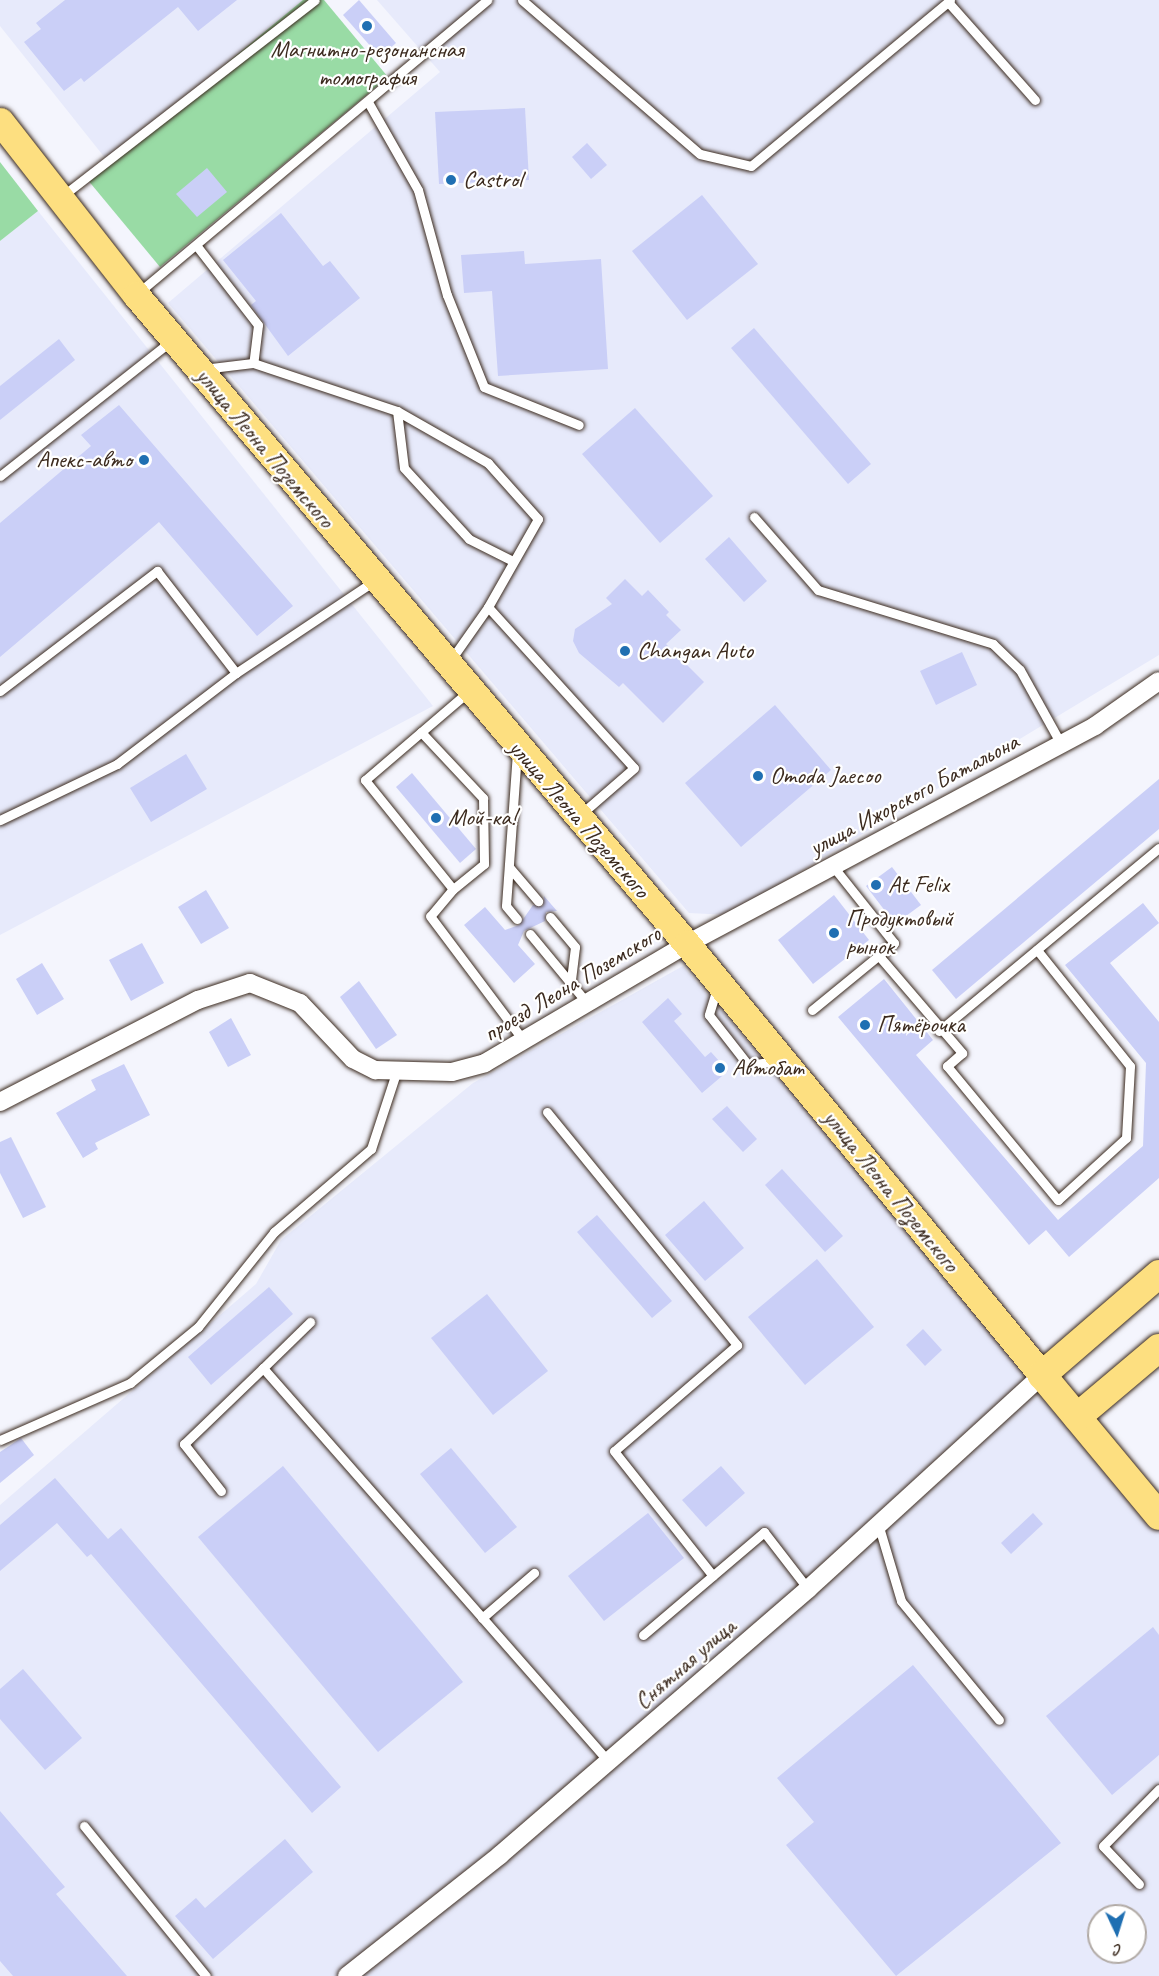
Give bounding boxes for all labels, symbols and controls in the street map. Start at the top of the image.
marker: Магнитно-резонансная томография [360,19,374,33]
place label: Магнитно-резонансная томография [270,36,464,92]
place label: Castrol [463,166,522,194]
marker: Castrol [444,173,458,187]
street label: улица Леона Поземского [190,362,340,534]
place label: Апекс-авто [37,446,132,474]
marker: Апекс-авто [137,453,151,467]
place label: Changan Auto [637,637,753,665]
marker: Changan Auto [618,644,632,658]
street label: улица Ижорского Батальона [805,728,1023,862]
street label: улица Леона Поземского [502,734,656,904]
place label: Omoda Jaecoo [770,762,880,790]
marker: Omoda Jaecoo [751,769,765,783]
place label: Мой-ка! [448,804,516,832]
marker: Мой-ка! [429,811,443,825]
place label: At Felix [888,871,949,899]
marker: At Felix [869,878,883,892]
place label: Продуктовый рынок [846,905,953,961]
street label: проезд Леона Поземского [477,919,667,1049]
marker: Продуктовый рынок [827,926,841,940]
place label: Пятёрочка [877,1011,965,1039]
marker: Пятёрочка [858,1018,872,1032]
place label: Автобат [732,1054,803,1082]
marker: Автобат [713,1061,727,1075]
street label: улица Леона Поземского [817,1104,965,1278]
street label: Снятная улица [629,1612,741,1716]
north arrow [1087,1904,1147,1964]
text: С [1114,1940,1123,1960]

